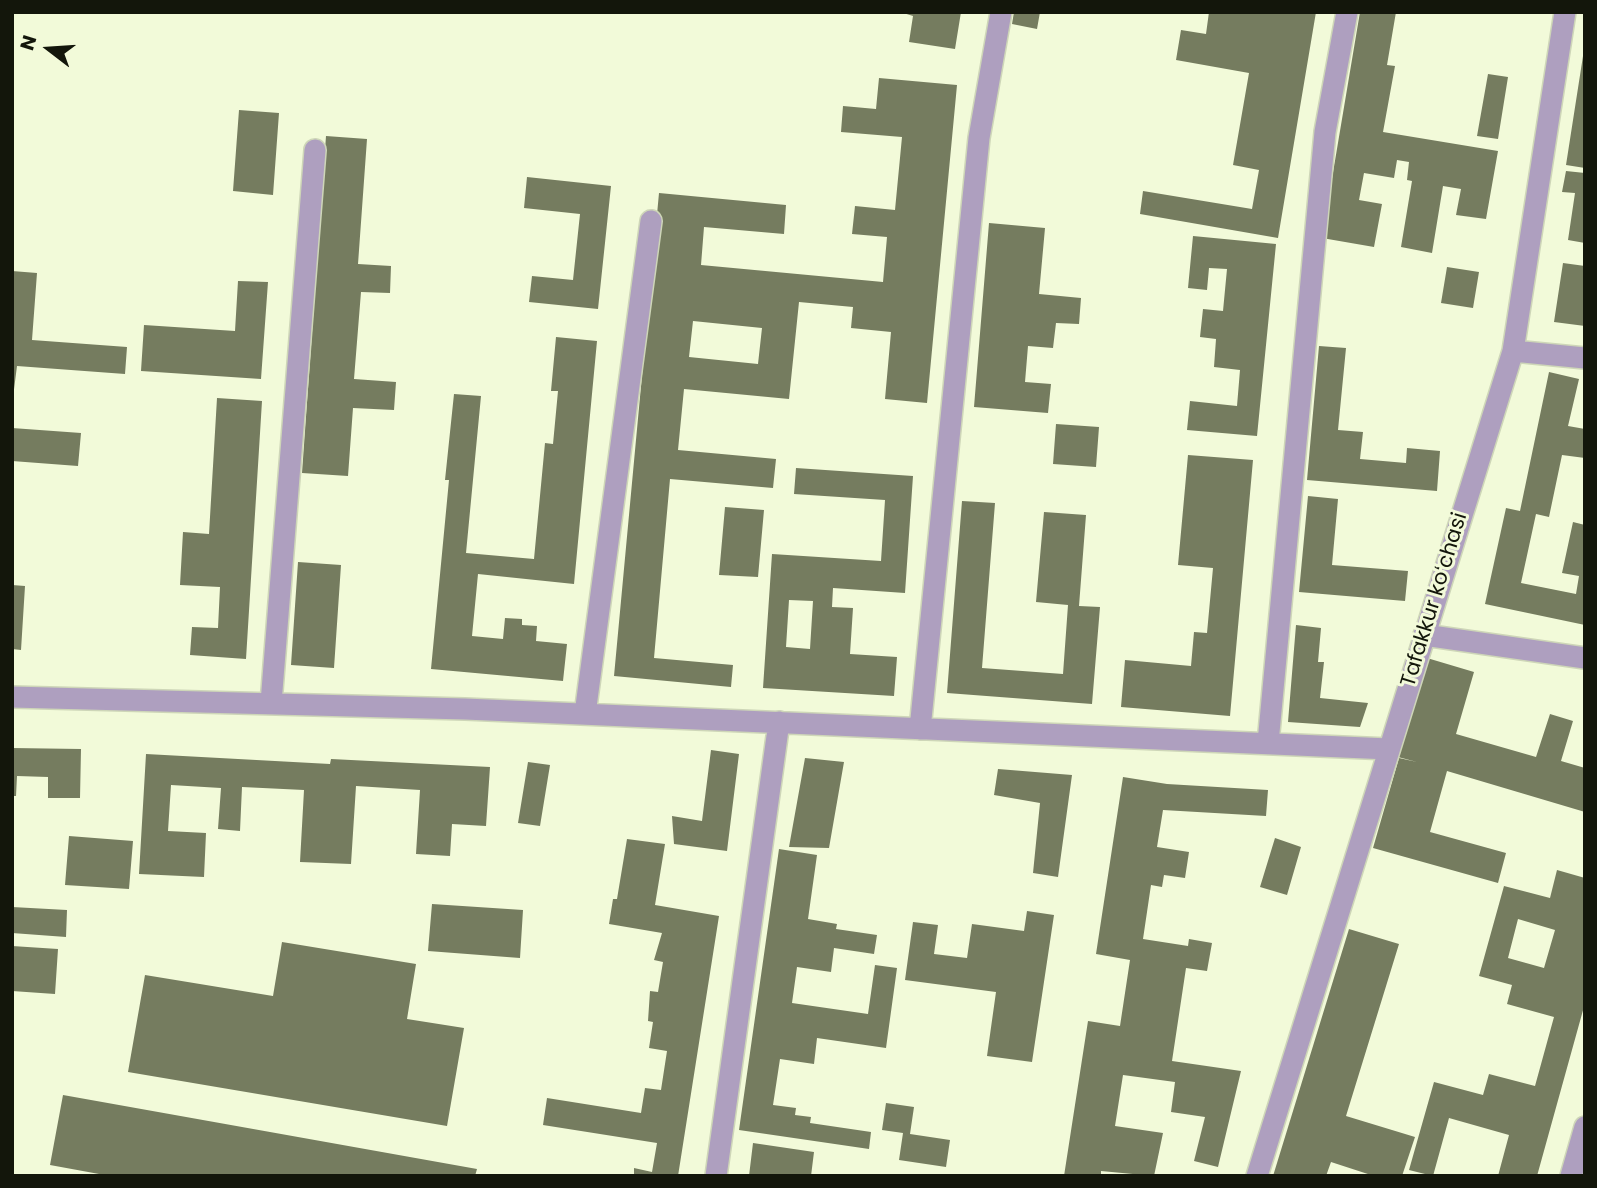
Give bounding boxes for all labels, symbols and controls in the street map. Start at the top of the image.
north arrow [14,14,84,84]
text: N [13,32,43,54]
street label: Tafakkur koʻchasi [1397,510,1473,690]

